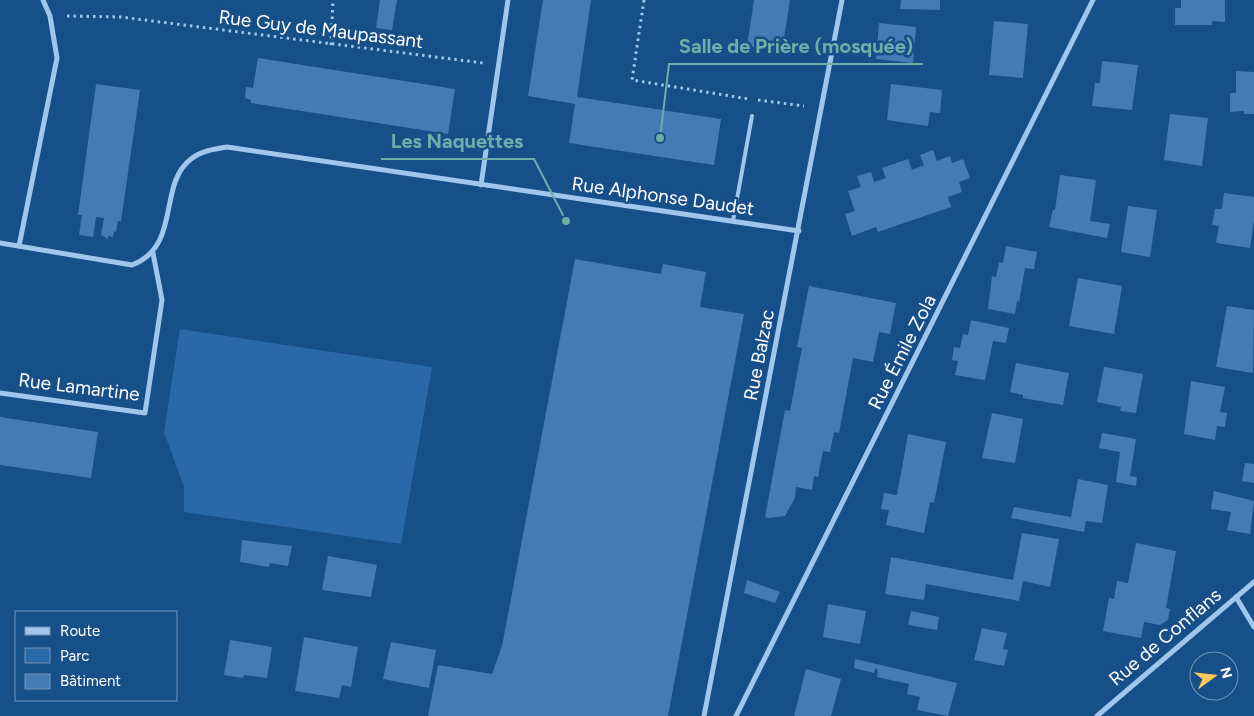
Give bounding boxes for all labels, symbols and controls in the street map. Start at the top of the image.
street label: Rue Guy de Maupassant [217,5,425,53]
callout: Salle de Prière (mosquée) [669,29,923,64]
text: Salle de Prière (mosquée) [679,34,913,58]
callout: Les Naquettes [381,124,534,159]
text: Les Naquettes [391,129,523,153]
street label: Rue Alphonse Daudet [570,172,756,220]
street label: Rue Émile Zola [863,291,941,413]
street label: Rue Balzac [739,307,779,403]
street label: Rue Lamartine [17,368,141,406]
street label: Rue de Conflans [1104,583,1226,691]
legend [15,611,178,701]
text: Route [60,622,100,640]
text: Parc [60,647,89,665]
north arrow [1189,651,1239,701]
text: N [1216,665,1236,680]
text: Bâtiment [60,672,121,690]

